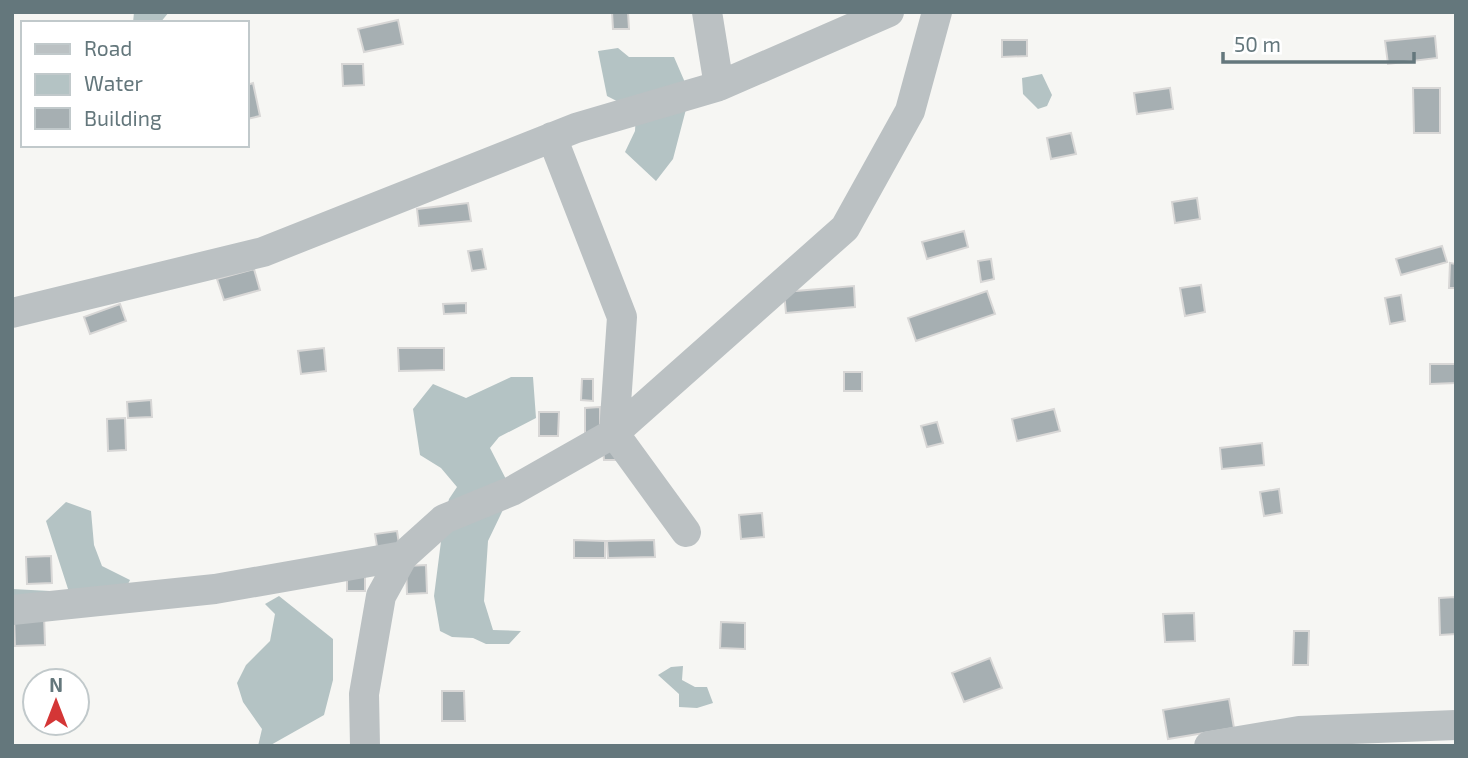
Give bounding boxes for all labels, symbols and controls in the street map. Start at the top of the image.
legend [21,21,248,147]
scale bar [1223,21,1414,65]
text: 50 m [1234,31,1281,56]
text: Road [84,35,132,60]
text: Water [84,70,143,95]
text: Building [84,105,162,130]
north arrow [21,667,91,737]
text: N [49,673,63,696]

